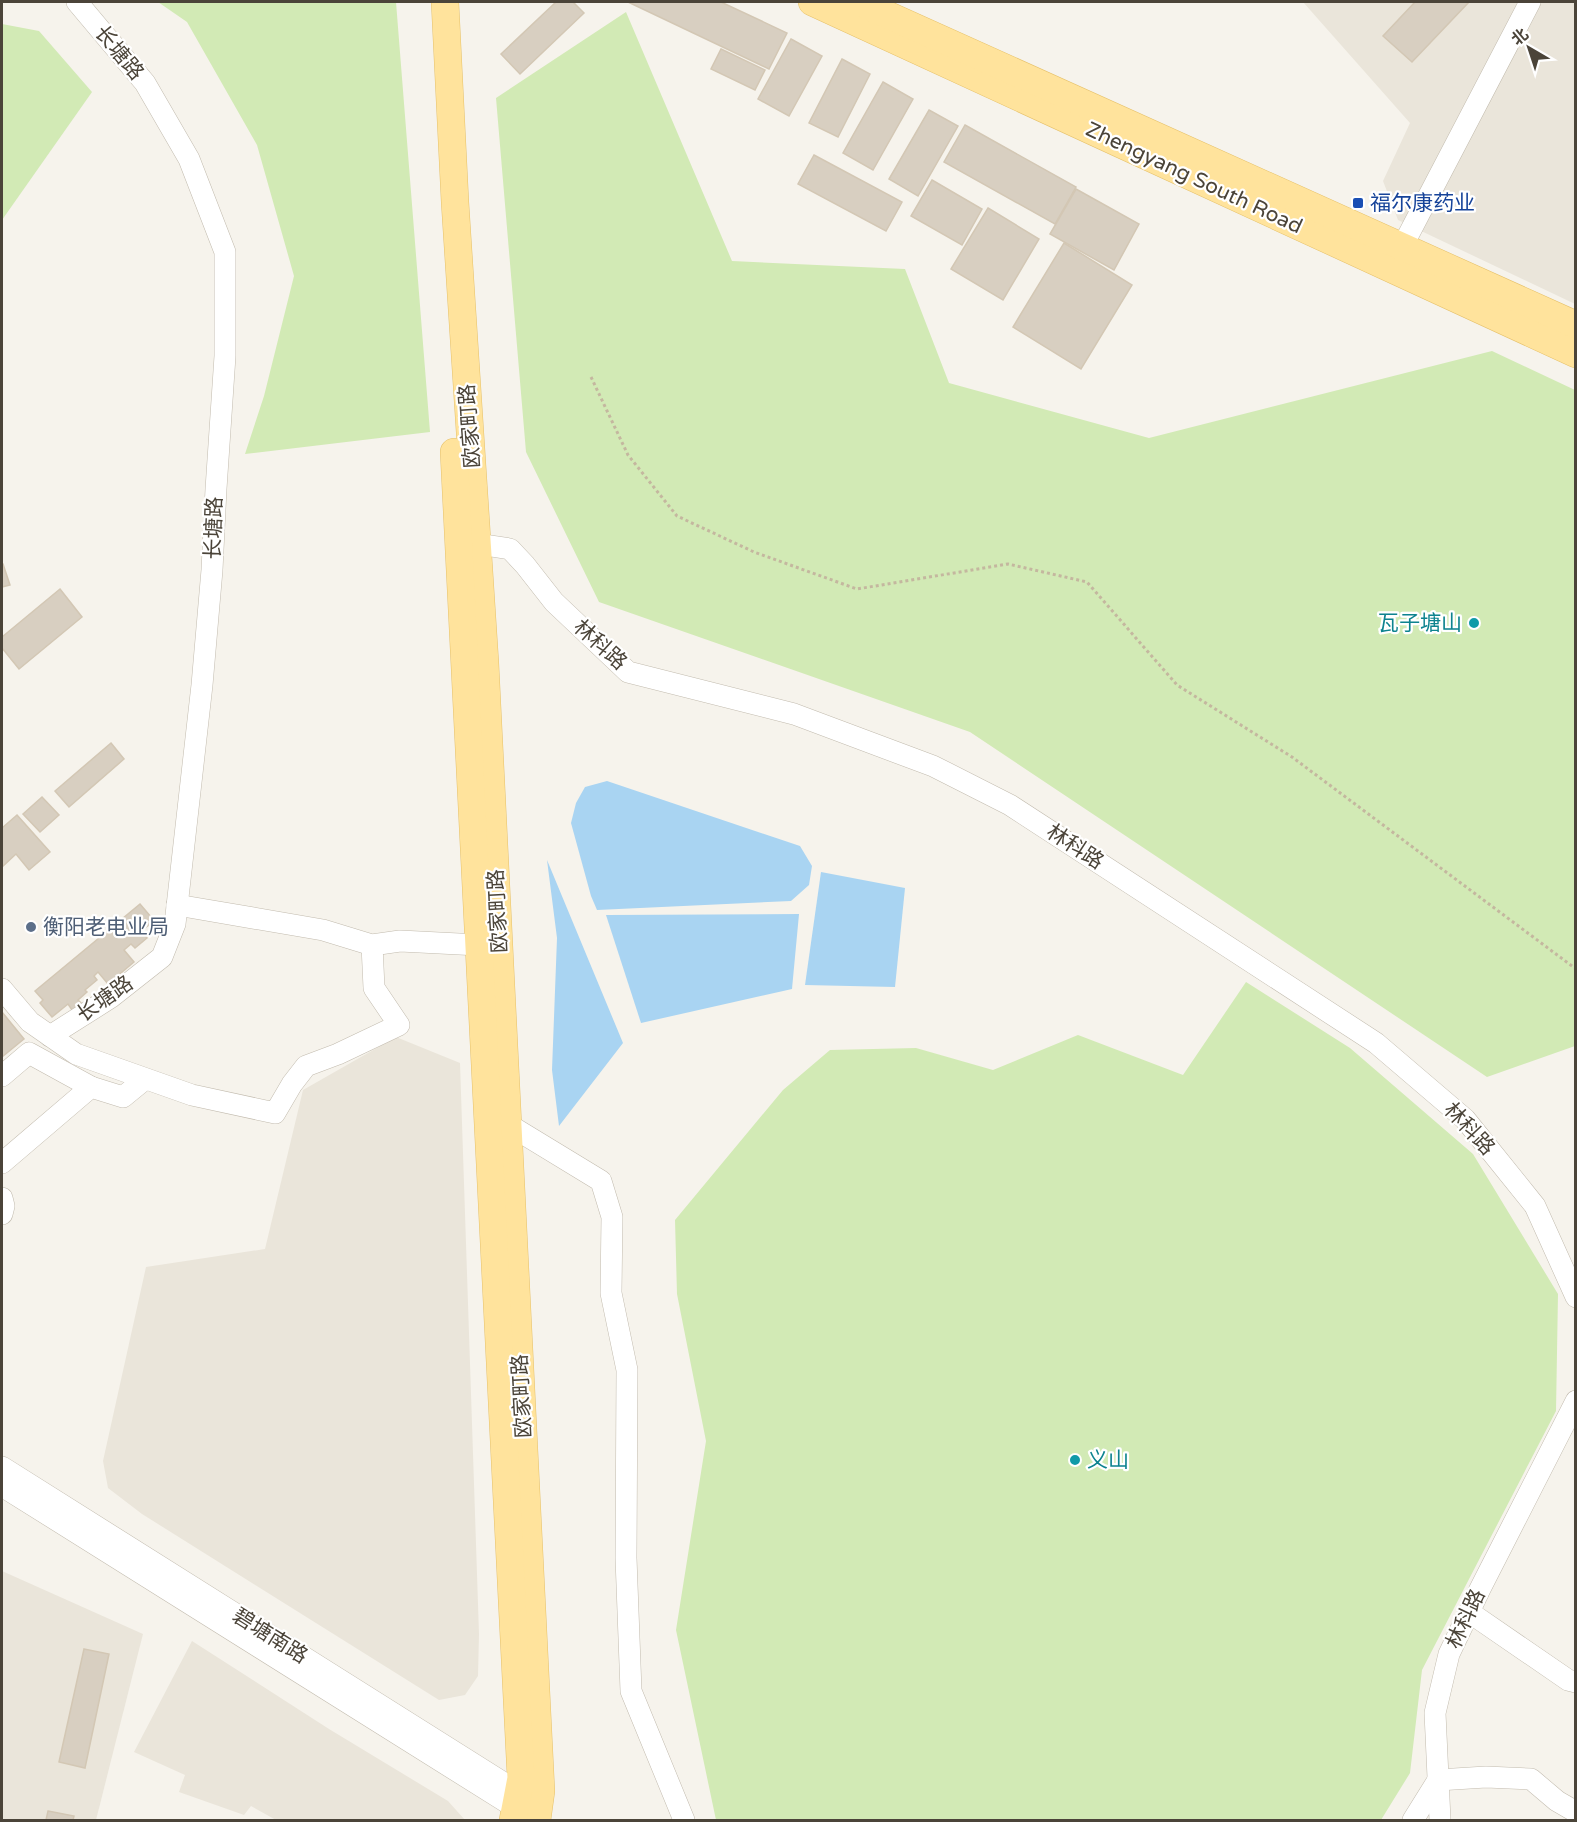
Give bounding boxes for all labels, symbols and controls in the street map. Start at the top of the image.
north arrow [1499,18,1559,78]
street label: 长塘路 [89,21,149,85]
text: 北 [1508,24,1533,50]
street label: Zhengyang South Road [1082,117,1306,239]
place label: 福尔康药业 [1370,191,1475,216]
marker: 福尔康药业 [1351,196,1365,210]
street label: 欧家町路 [455,383,485,469]
street label: 长塘路 [200,496,228,560]
place label: 瓦子塘山 [1378,611,1462,636]
street label: 林科路 [568,615,632,675]
marker: 瓦子塘山 [1467,616,1481,630]
street label: 林科路 [1042,819,1108,875]
street label: 欧家町路 [483,868,513,954]
place label: 衡阳老电业局 [43,915,169,940]
marker: 衡阳老电业局 [24,920,38,934]
street label: 长塘路 [72,971,138,1027]
street label: 林科路 [1438,1097,1500,1161]
street label: 欧家町路 [507,1353,537,1439]
place label: 义山 [1087,1448,1129,1473]
marker: 义山 [1068,1453,1082,1467]
street label: 林科路 [1441,1585,1491,1653]
street label: 碧塘南路 [228,1603,312,1669]

